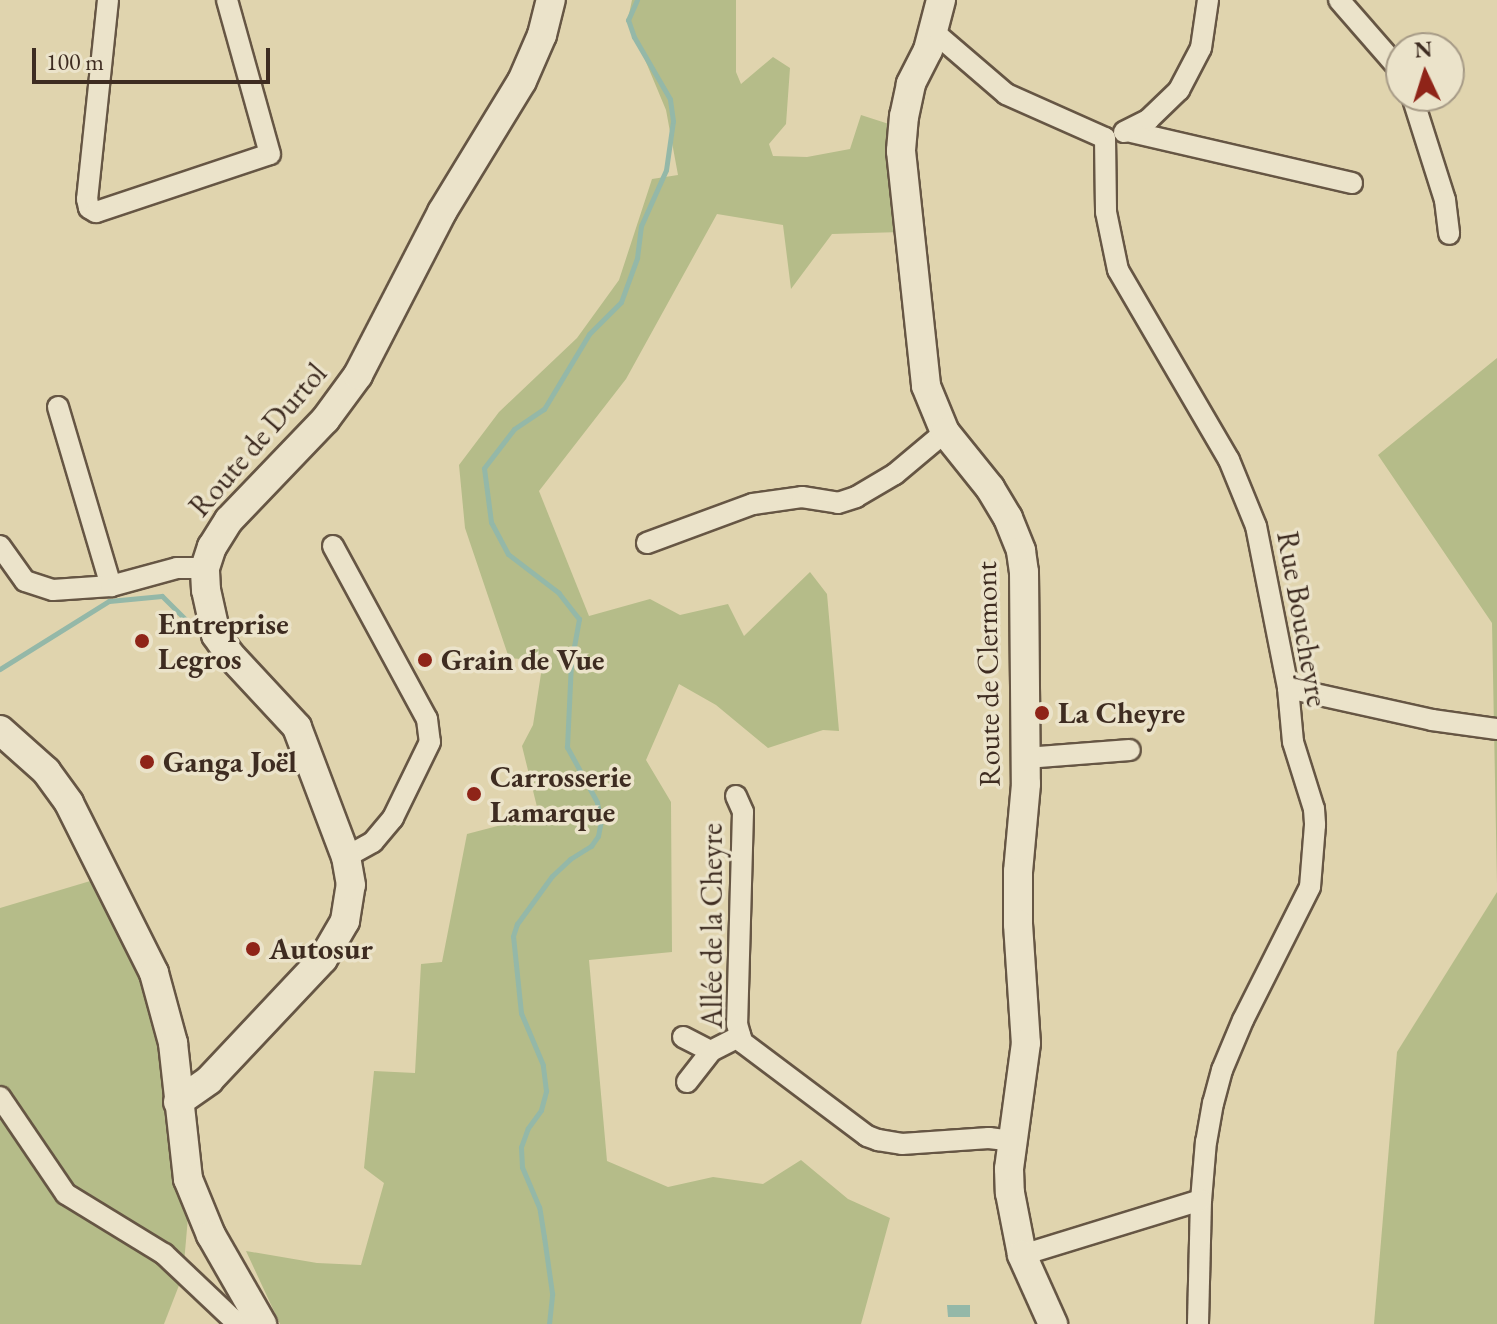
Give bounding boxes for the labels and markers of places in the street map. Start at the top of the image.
place label: Entreprise Legros [158,606,289,676]
marker: Entreprise Legros [133,632,151,650]
place label: Grain de Vue [441,642,604,678]
marker: Grain de Vue [416,651,434,669]
place label: La Cheyre [1058,695,1185,731]
marker: La Cheyre [1033,704,1051,722]
place label: Ganga Joël [163,744,297,780]
marker: Ganga Joël [138,753,156,771]
place label: Carrosserie Lamarque [490,759,631,830]
marker: Carrosserie Lamarque [465,785,483,803]
place label: Autosur [269,931,373,967]
marker: Autosur [244,940,262,958]

